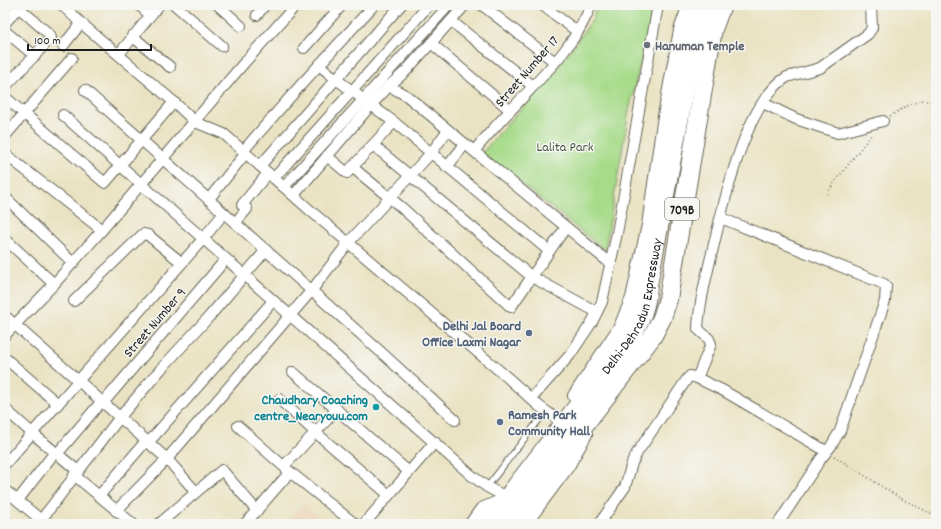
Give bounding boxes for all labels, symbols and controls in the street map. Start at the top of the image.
scale bar [28,26,151,52]
street label: Street Number 17 [491,32,564,112]
text: 100 m [34,33,61,50]
place label: Hanuman Temple [655,37,744,57]
marker: Hanuman Temple [642,40,652,50]
park label: Lalita Park [537,138,594,158]
road number: 709B [665,198,699,220]
street label: Delhi-Dehradun Expressway [597,237,669,379]
street label: Street Number 9 [119,284,192,363]
place label: Delhi Jal Board Office Laxmi Nagar [422,317,522,353]
marker: Delhi Jal Board Office Laxmi Nagar [524,328,534,338]
place label: Chaudhary Coaching centre_Nearyouu.com [254,391,368,427]
marker: Chaudhary Coaching centre_Nearyouu.com [371,402,381,412]
place label: Ramesh Park Community Hall [508,406,591,442]
marker: Ramesh Park Community Hall [495,417,505,427]

